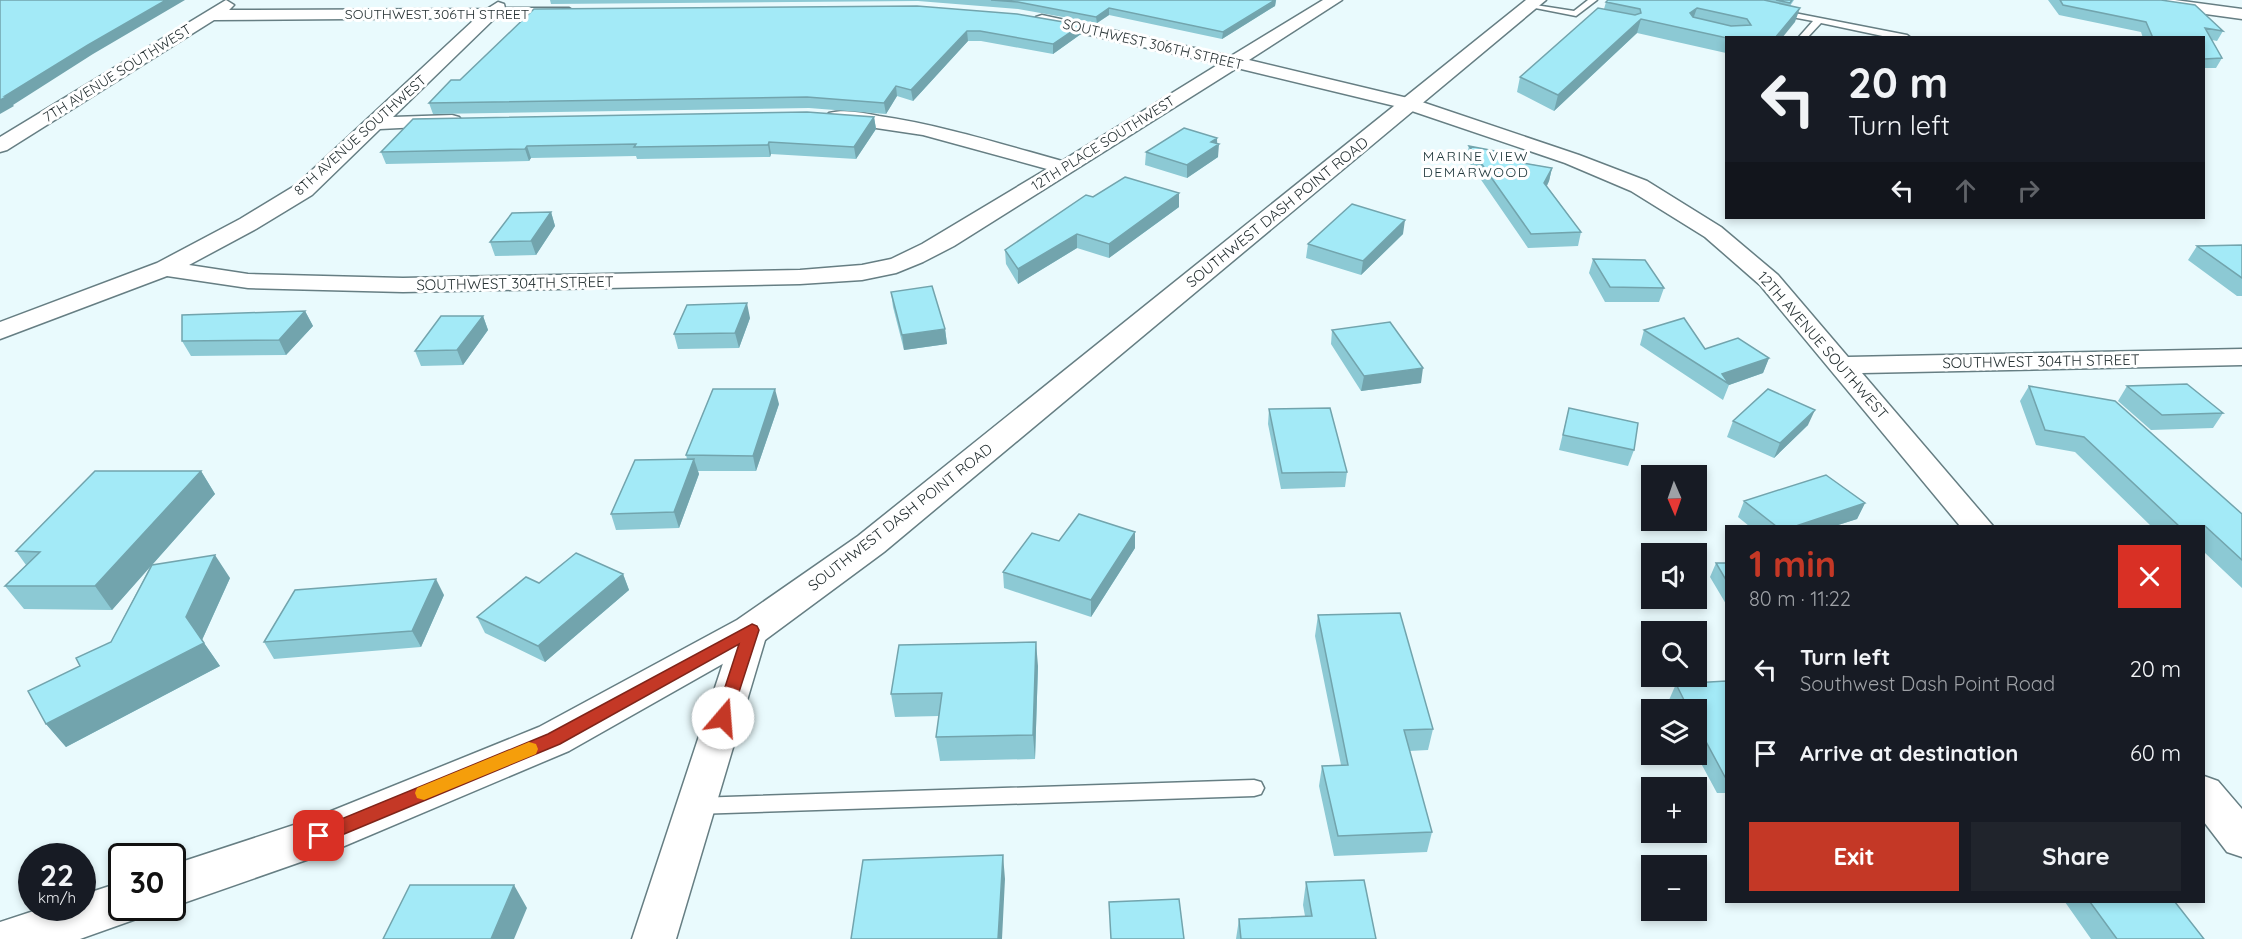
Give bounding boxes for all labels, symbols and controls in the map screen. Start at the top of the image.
street label: SOUTHWEST 306TH STREET [345,5,529,23]
street label: SOUTHWEST 306TH STREET [1061,14,1245,74]
street label: 7TH AVENUE SOUTHWEST [40,20,194,126]
text: 20 m [1848,56,1948,109]
icon: left [1749,60,1827,138]
street label: 8TH AVENUE SOUTHWEST [290,71,430,199]
street label: 12TH PLACE SOUTHWEST [1028,91,1178,195]
text: Turn left [1848,108,1950,142]
street label: SOUTHWEST DASH POINT ROAD [1182,132,1372,291]
district label: MARINE VIEW DEMARWOOD [1423,147,1529,181]
icon: left [1886,174,1919,207]
icon: ahead [1949,174,1982,207]
icon: right [2012,174,2045,207]
street label: 12TH AVENUE SOUTHWEST [1754,267,1892,423]
street label: SOUTHWEST 304TH STREET [416,272,614,294]
street label: SOUTHWEST 304TH STREET [1942,350,2140,372]
street label: SOUTHWEST DASH POINT ROAD [804,439,996,595]
north arrow [1641,465,1707,531]
map controls [1641,465,1707,921]
text: 1 min [1749,541,1836,586]
button: sound [1641,543,1707,609]
button: close [2118,545,2181,608]
text: 80 m · 11:22 [1749,586,1851,611]
button: search [1641,621,1707,687]
text: Turn left [1800,643,1890,671]
icon: left [1749,653,1782,686]
text: 20 m [2130,655,2181,683]
text: Southwest Dash Point Road [1800,671,2055,696]
position arrow [691,686,755,750]
button: layers [1641,699,1707,765]
icon: arrive [1749,737,1782,770]
text: Arrive at destination [1800,739,2018,767]
text: 60 m [2130,739,2181,767]
button: + [1641,777,1707,843]
pin [293,810,344,861]
icon: arrive [302,819,335,852]
button: Exit [1749,822,1959,891]
button: Share [1971,822,2181,891]
speed limit sign: 30 [108,843,186,921]
button: − [1641,855,1707,921]
text: 22 [40,856,74,894]
text: km/h [38,888,76,907]

